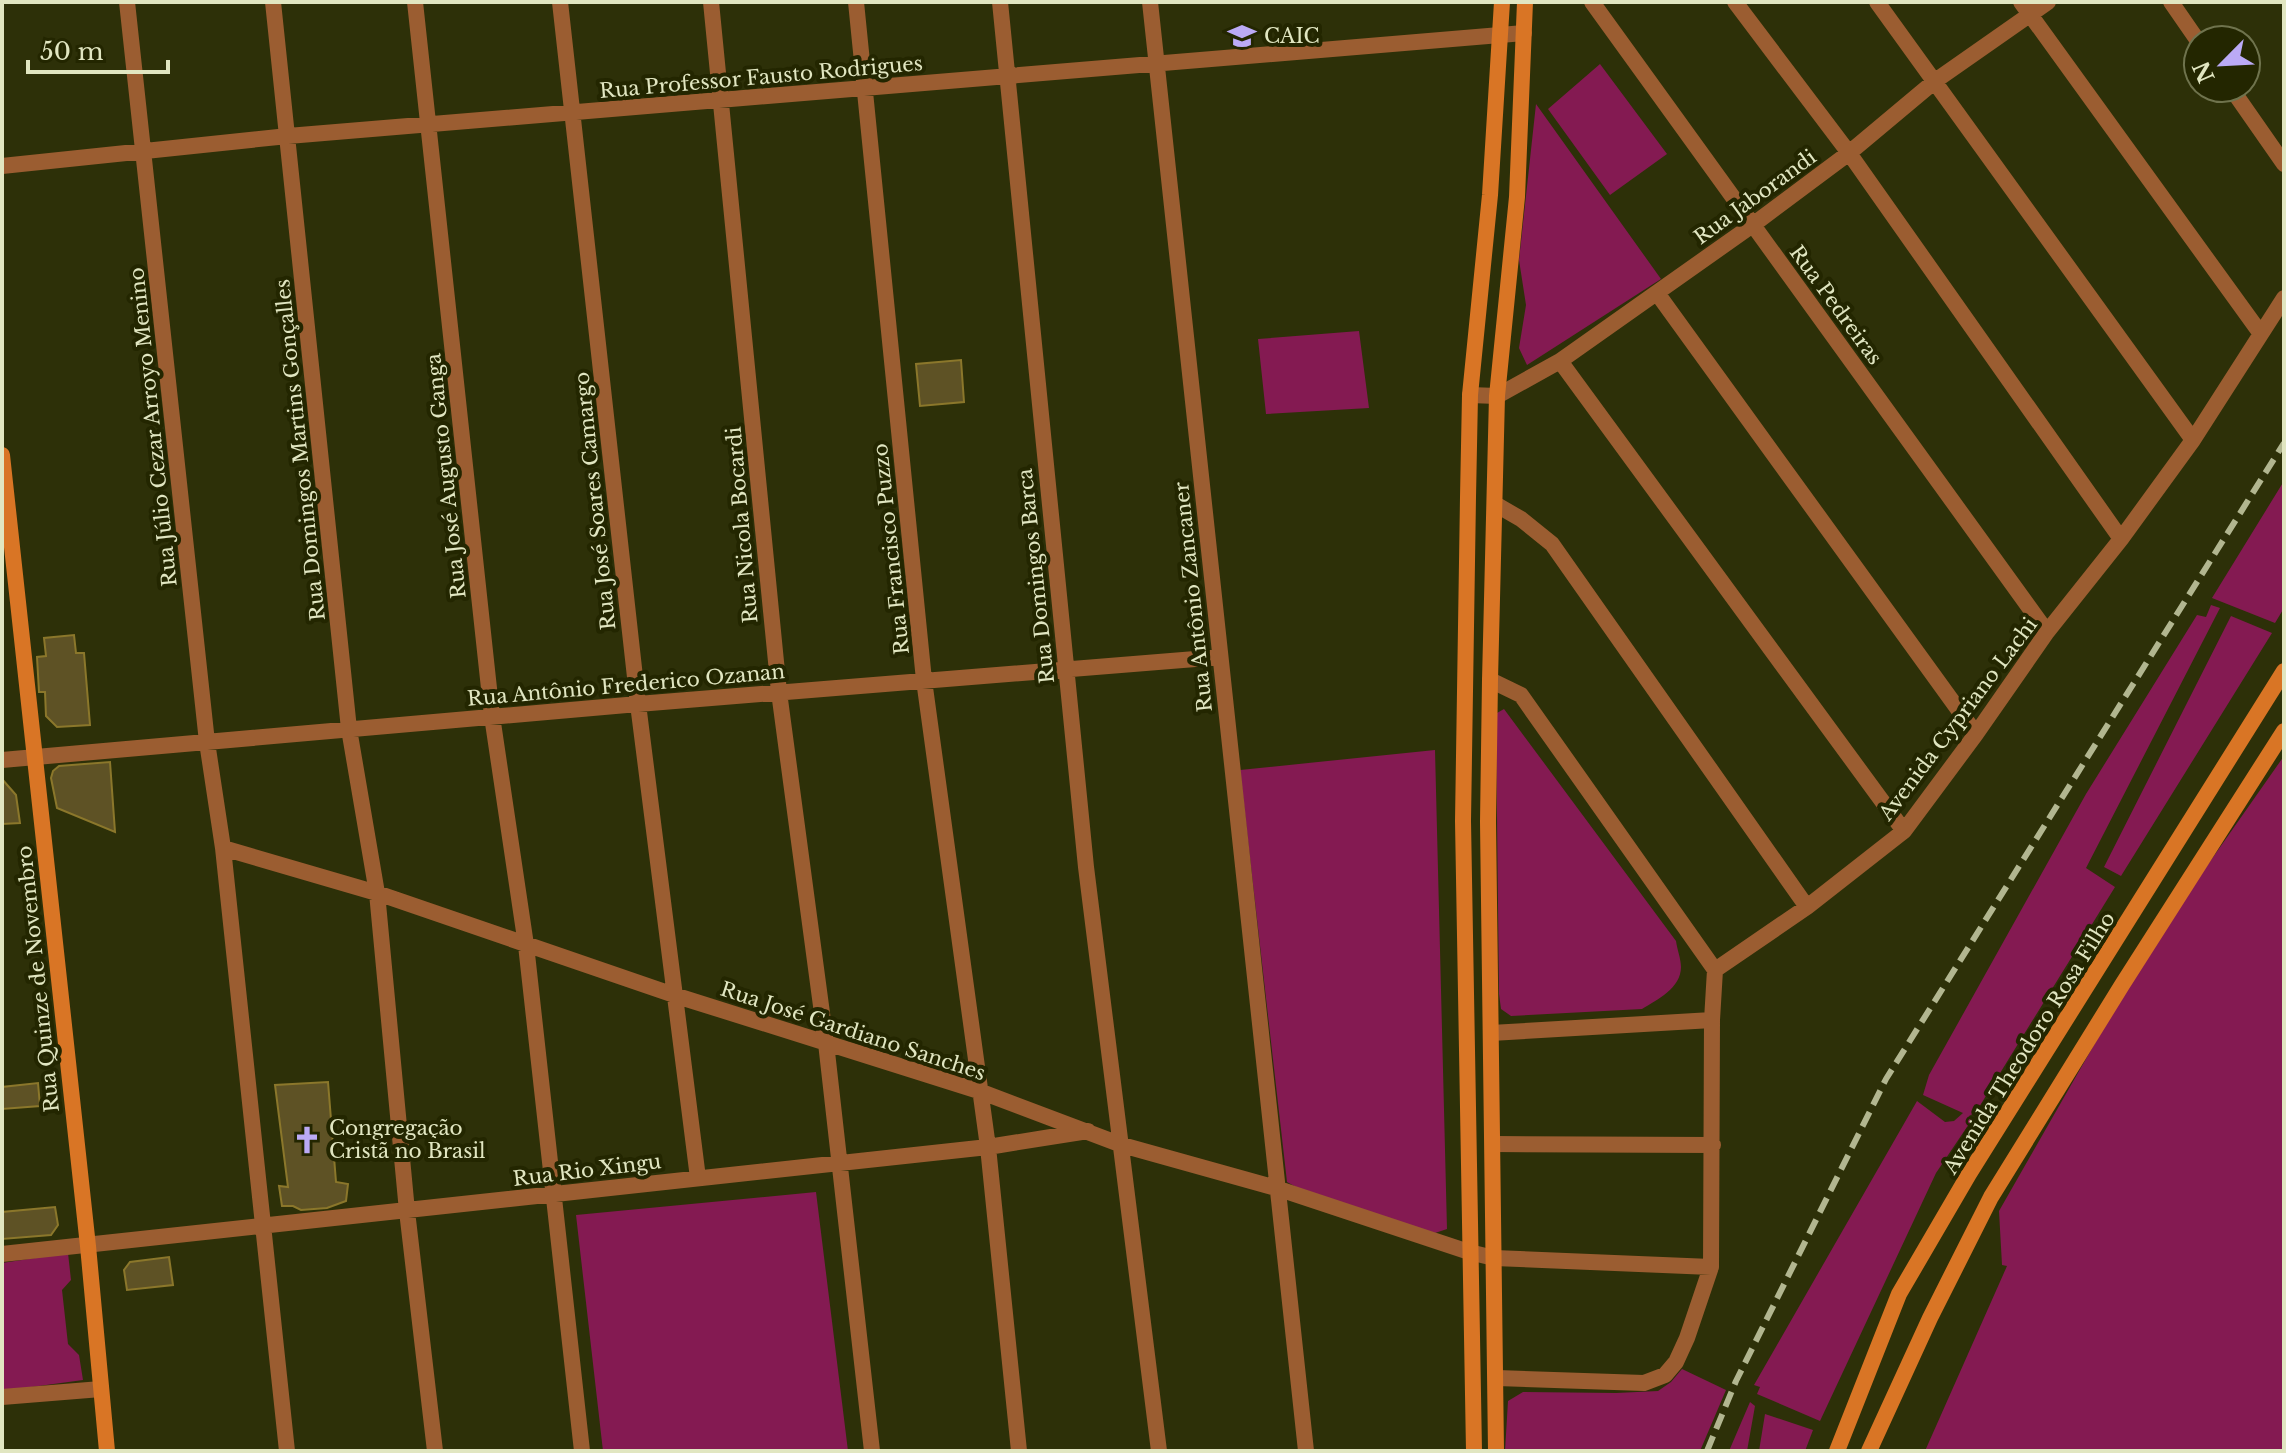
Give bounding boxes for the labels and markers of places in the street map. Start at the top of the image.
school or university icon: CAIC [1227,21,1257,51]
place label: CAIC [1264,24,1320,48]
place label: Congregação Cristã no Brasil [329,1116,486,1163]
church icon: Congregação Cristã no Brasil [292,1125,322,1155]

